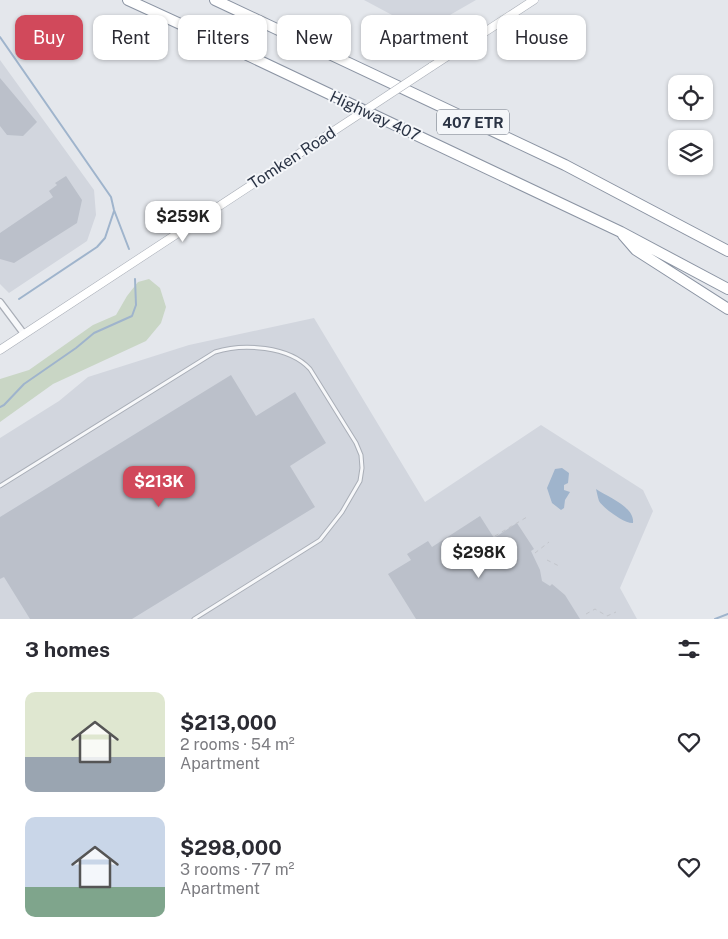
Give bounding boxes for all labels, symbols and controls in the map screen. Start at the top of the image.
chip: Buy [15,15,83,60]
chip: Rent [93,15,168,60]
chip: Filters [178,15,267,60]
chip: New [277,15,351,60]
chip: Apartment [361,15,487,60]
chip: House [497,15,586,60]
map controls [668,75,713,175]
button: locate [668,75,713,120]
street label: Highway 407 [327,87,423,145]
road number: 407 ETR [437,110,509,134]
street label: Tomken Road [245,123,339,193]
button: layers [668,130,713,175]
pin: $259K [148,200,218,243]
text: $259K [156,207,210,226]
pin: $213K [124,466,194,508]
text: $213K [134,472,184,491]
pin: $298K [444,536,514,579]
text: $298K [452,543,506,562]
icon: filters [675,635,703,663]
text: 3 homes [25,637,110,662]
text: $213,000 [180,710,277,735]
icon: home [65,712,125,772]
icon: heart [675,728,703,756]
text: 2 rooms · 54 m² [180,735,295,754]
text: Apartment [180,754,260,773]
text: $298,000 [180,835,282,860]
icon: home [65,837,125,897]
icon: heart [675,853,703,881]
text: 3 rooms · 77 m² [180,860,294,879]
text: Apartment [180,879,260,898]

